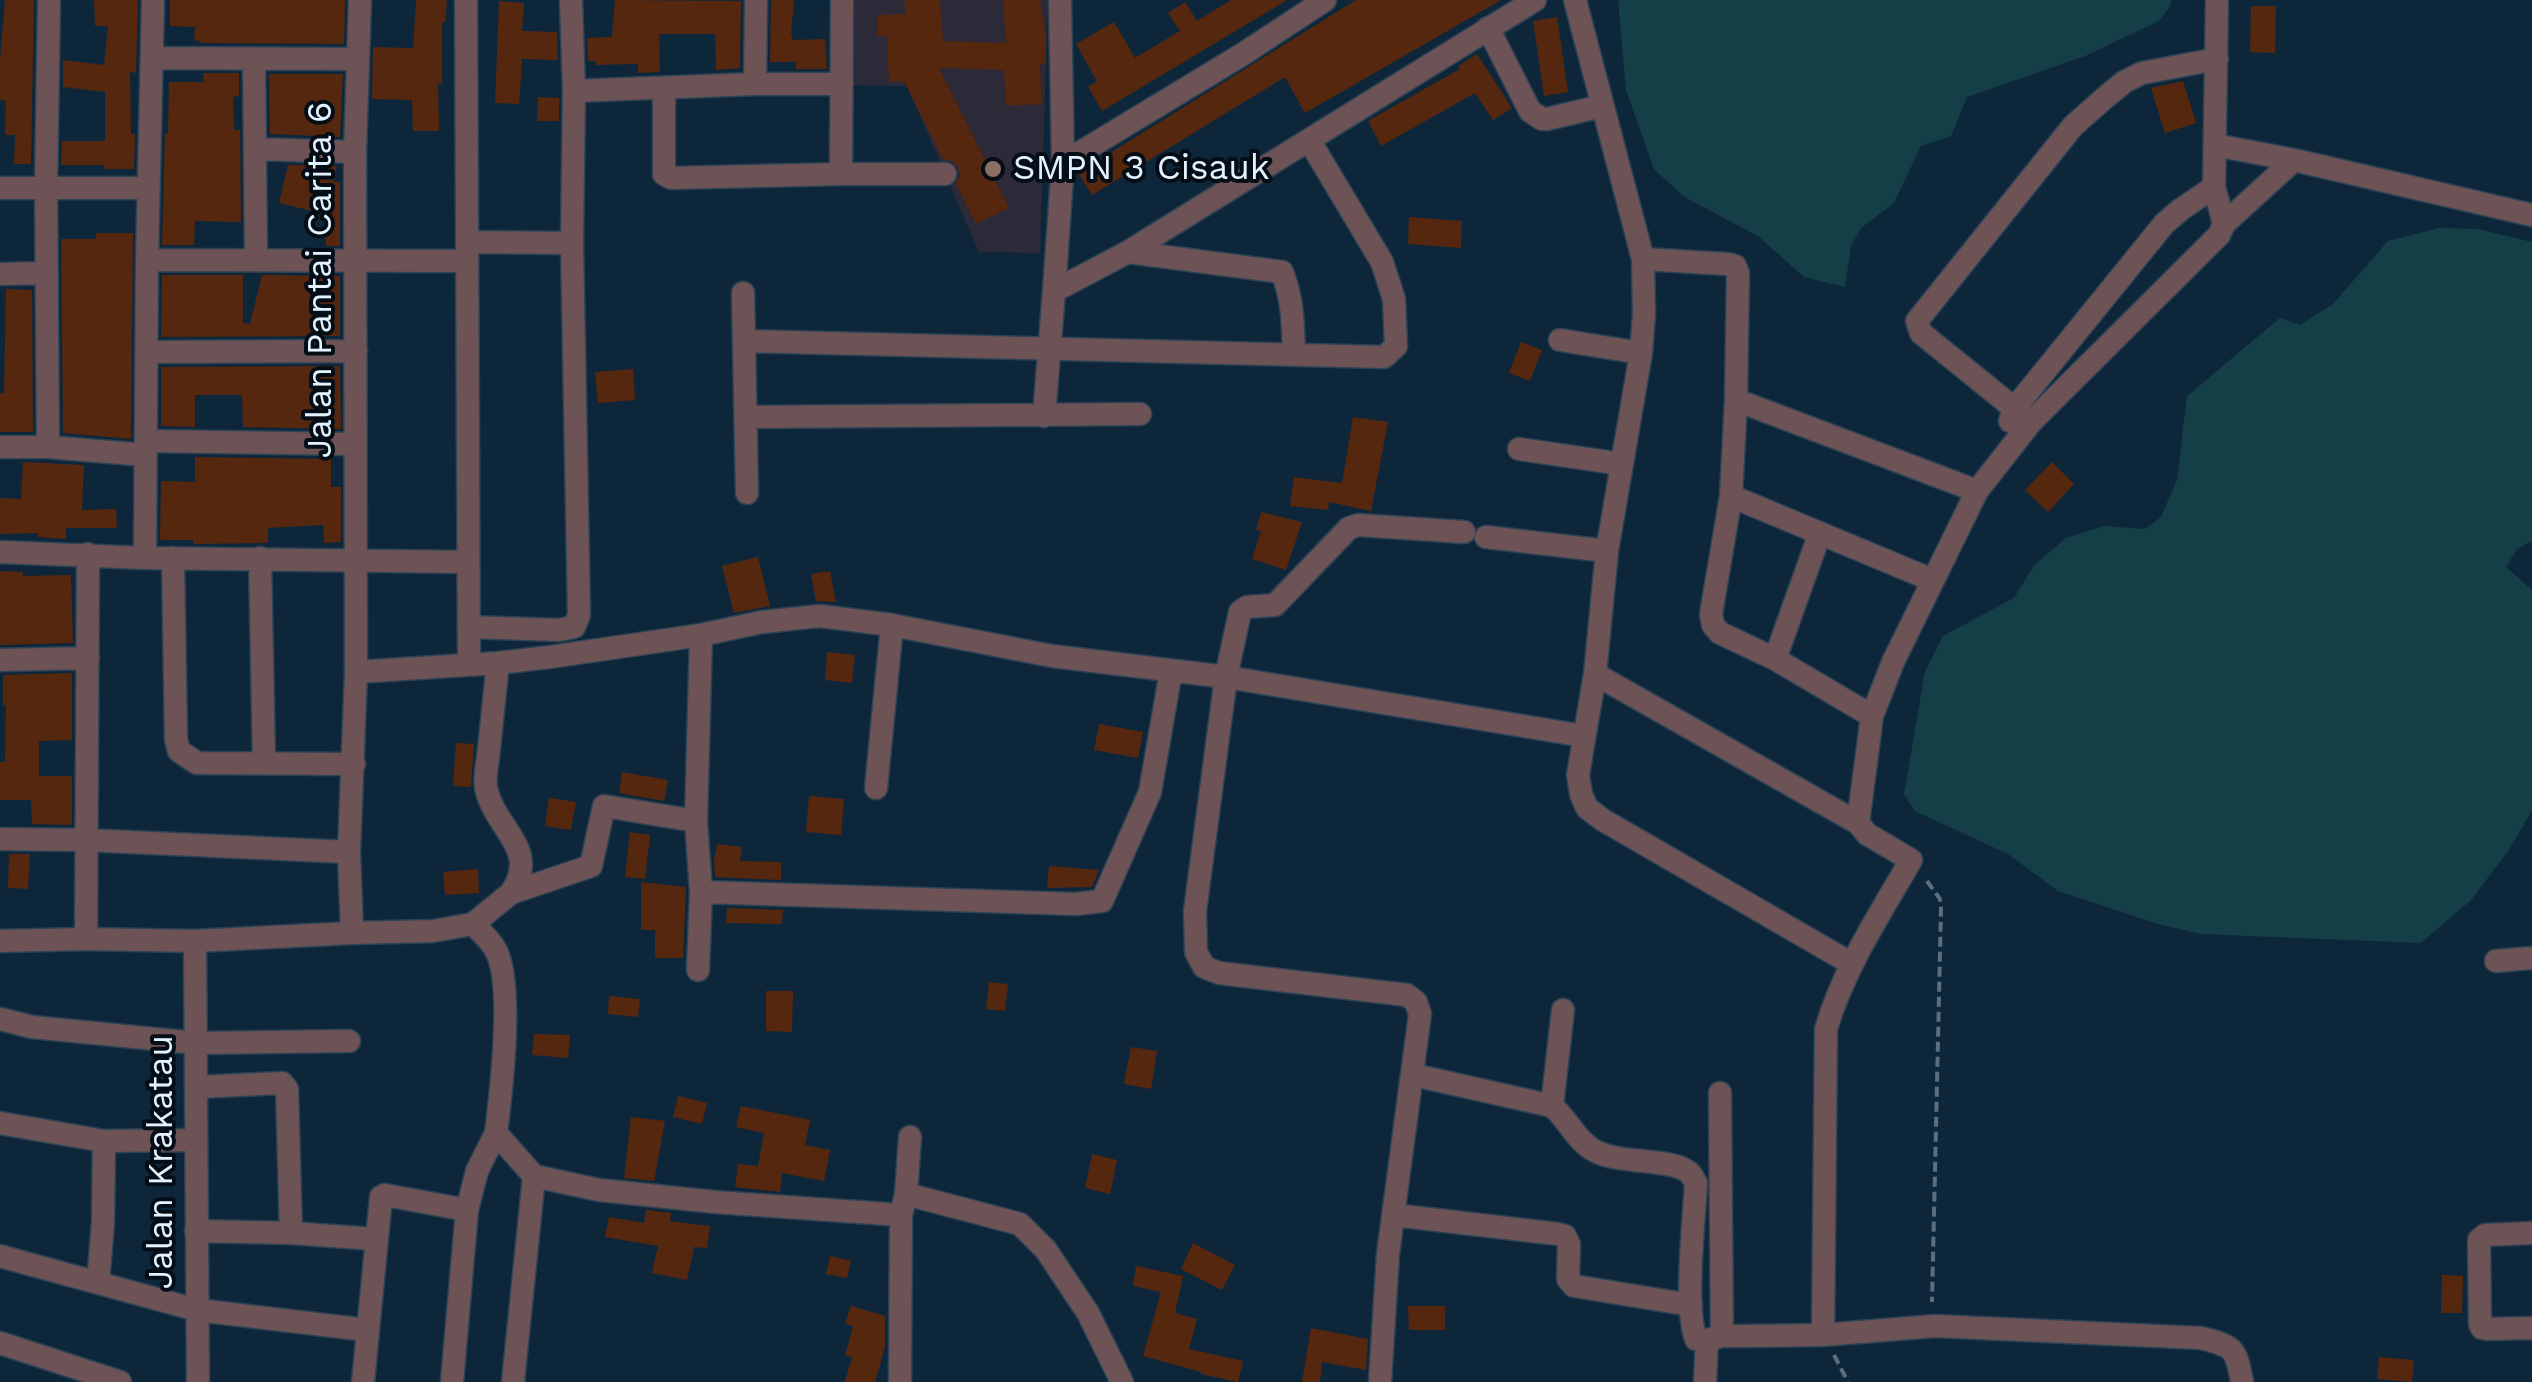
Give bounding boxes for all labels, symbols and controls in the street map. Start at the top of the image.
street label: Jalan Pantai Carita 6 [300,102,342,458]
place label: SMPN 3 Cisauk [1013,148,1270,190]
marker: SMPN 3 Cisauk [982,158,1004,180]
street label: Jalan Krakatau [141,1035,183,1289]

